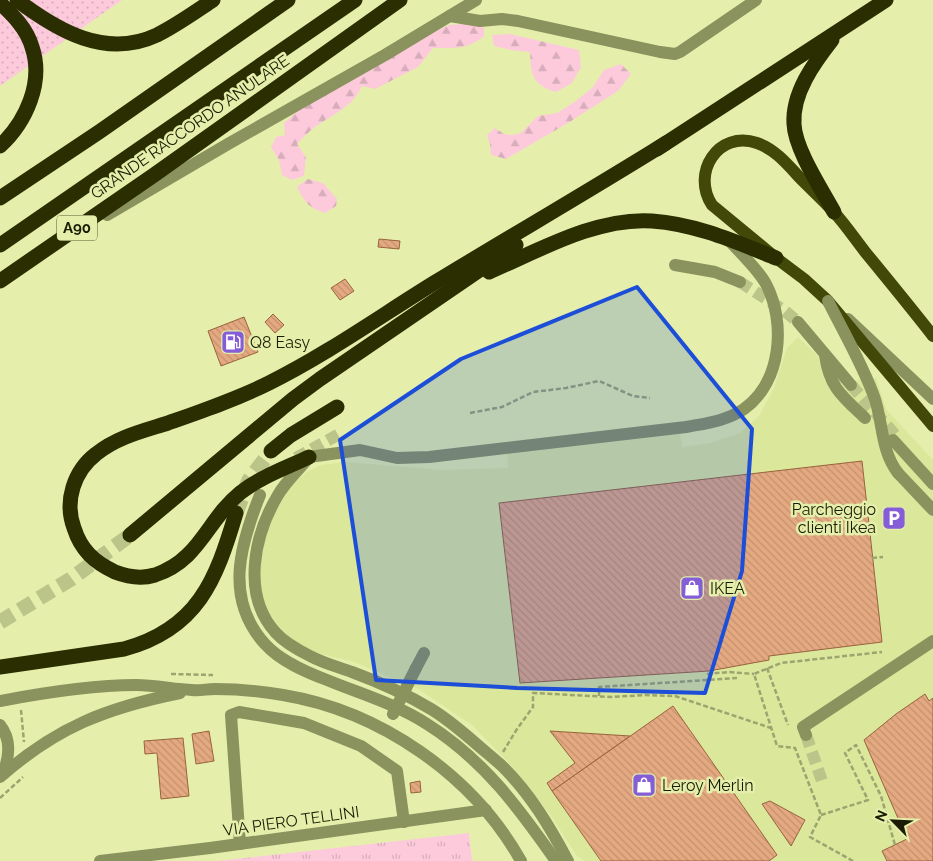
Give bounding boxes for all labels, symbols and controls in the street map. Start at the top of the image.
street label: GRANDE RACCORDO ANULARE [87,51,293,203]
road number: A90 [57,216,97,240]
fuel station icon: Q8 Easy [220,329,246,355]
place label: Q8 Easy [250,333,311,352]
place label: Parcheggio clienti Ikea [792,500,876,537]
parking icon: Parcheggio clienti Ikea [881,505,907,531]
shop icon: IKEA [679,575,705,601]
place label: IKEA [710,579,745,598]
shop icon: Leroy Merlin [631,772,657,798]
place label: Leroy Merlin [662,776,754,795]
north arrow [868,796,918,846]
street label: VIA PIERO TELLINI [222,802,360,840]
text: N [872,808,891,824]

